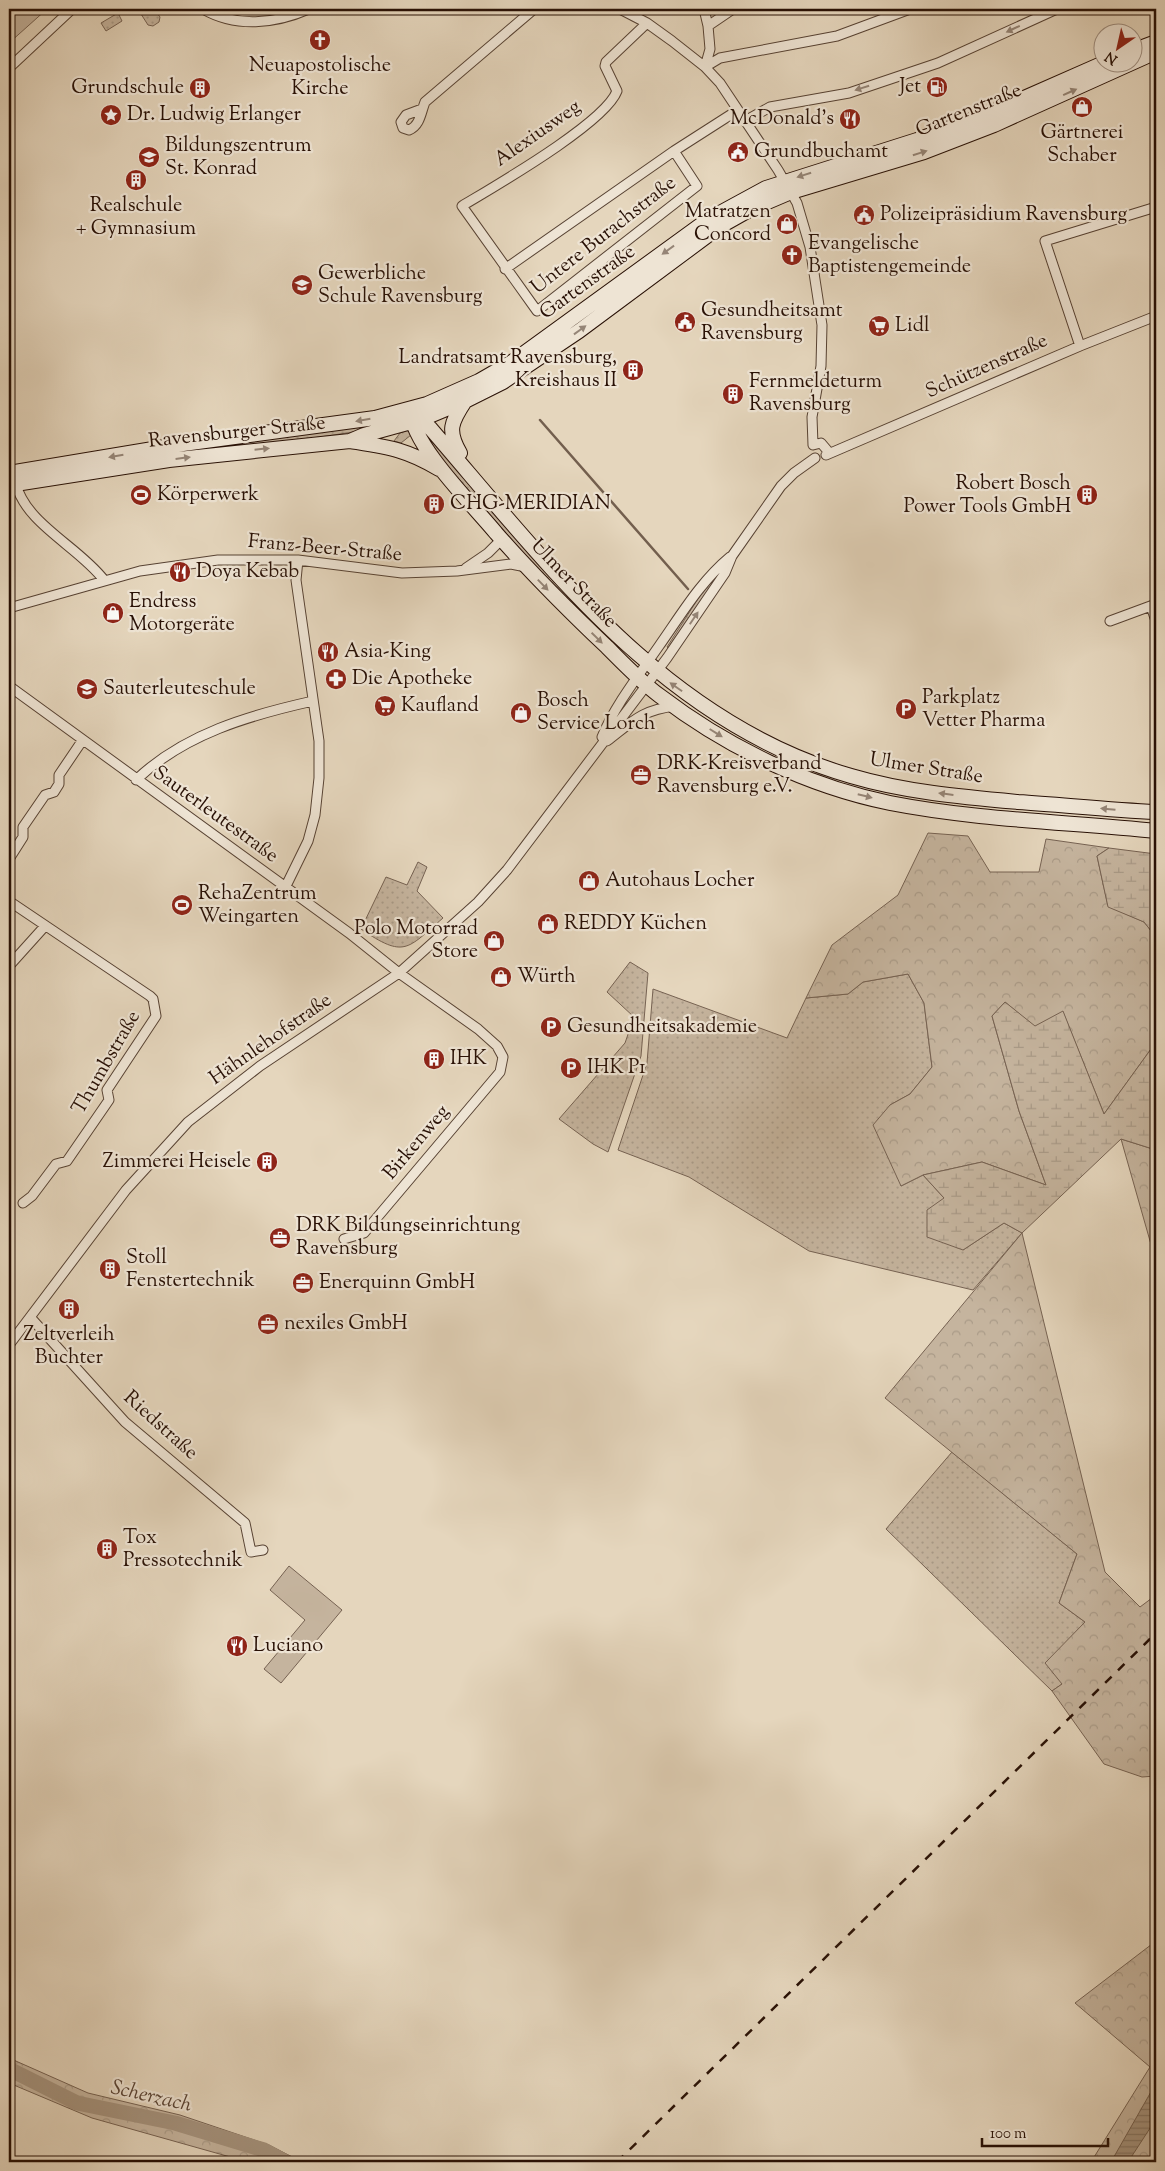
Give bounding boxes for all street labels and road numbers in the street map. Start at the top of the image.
street label: Gartenstraße [912,77,1026,145]
street label: Alexiusweg [489,93,588,175]
street label: Untere Burachstraße [525,170,683,302]
street label: Gartenstraße [534,238,642,328]
street label: Schützenstraße [921,327,1053,407]
street label: Ravensburger Straße [147,409,327,457]
street label: Franz-Beer-Straße [247,528,403,570]
street label: Ulmer Straße [523,533,623,635]
street label: Ulmer Straße [867,746,985,792]
street label: Sauterleutestraße [146,759,284,871]
street label: Hähnlehofstraße [204,987,338,1093]
street label: Thumbstraße [66,1006,148,1120]
street label: Birkenweg [377,1099,457,1187]
street label: Riedstraße [116,1384,204,1468]

